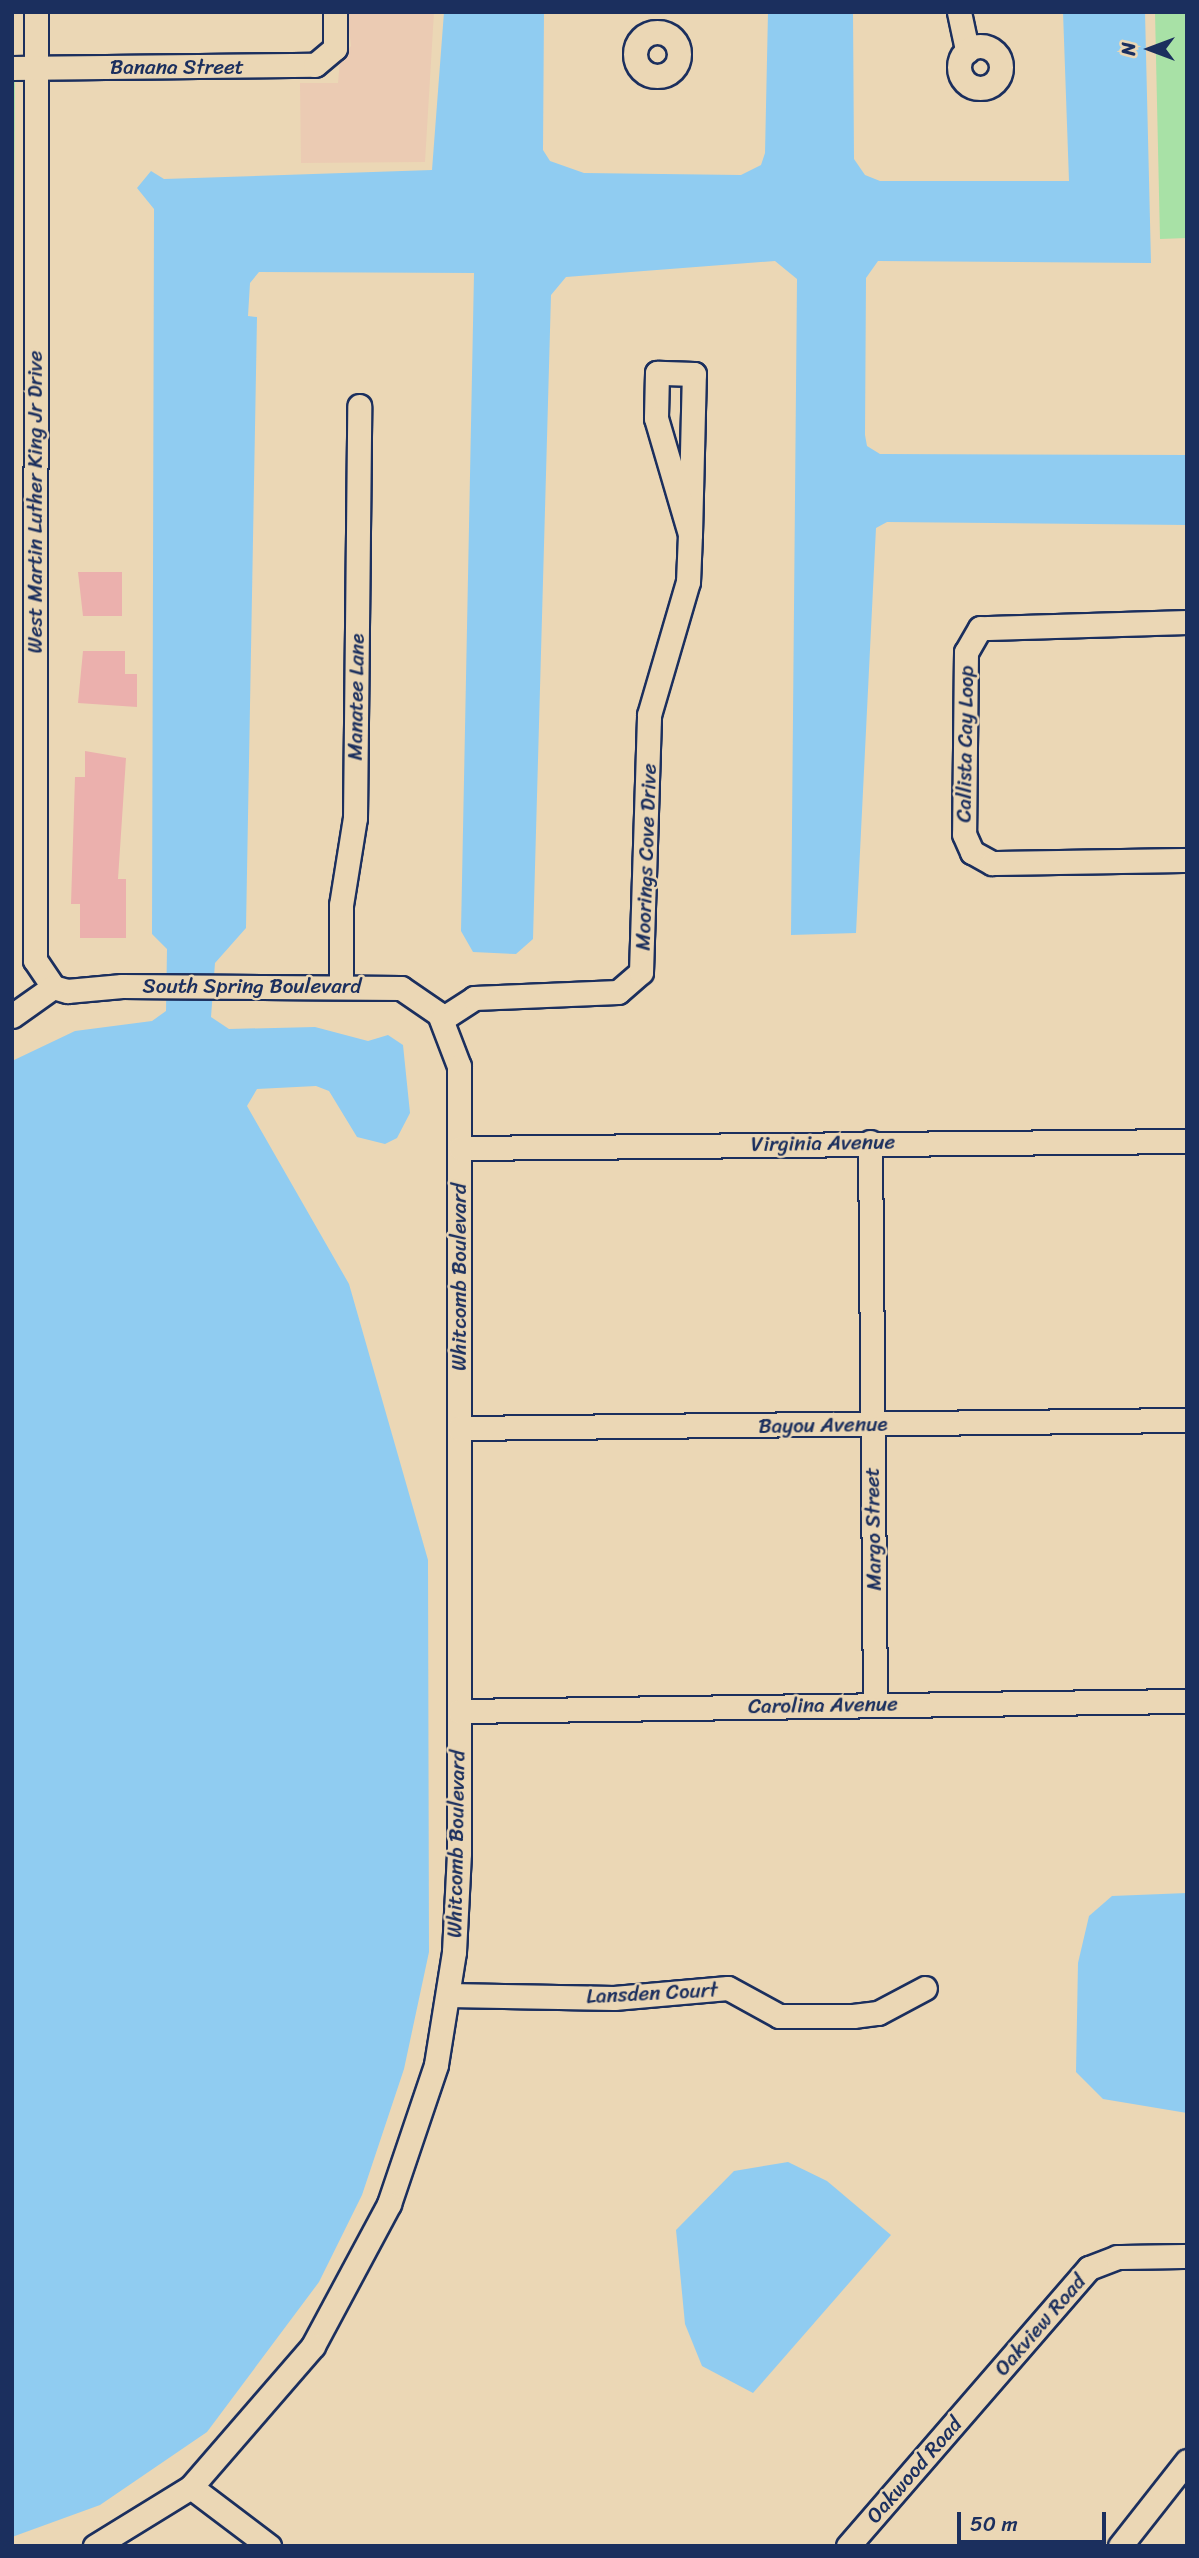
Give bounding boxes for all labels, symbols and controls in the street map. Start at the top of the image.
north arrow [1115,14,1185,84]
text: N [1112,42,1145,56]
street label: Banana Street [110,54,244,80]
street label: West Martin Luther King Jr Drive [22,351,48,653]
street label: Manatee Lane [342,633,370,761]
street label: Callista Cay Loop [951,665,979,823]
street label: Moorings Cove Drive [630,763,662,951]
street label: South Spring Boulevard [143,973,361,999]
street label: Virginia Avenue [751,1129,895,1157]
street label: Whitcomb Boulevard [446,1183,472,1371]
street label: Bayou Avenue [758,1411,888,1439]
street label: Margo Street [859,1467,887,1591]
street label: Carolina Avenue [748,1691,898,1719]
street label: Whitcomb Boulevard [442,1750,470,1938]
street label: Lansden Court [585,1977,719,2009]
street label: Oakview Road [989,2269,1091,2381]
street label: Oakwood Road [861,2412,967,2528]
scale bar [961,2498,1110,2542]
text: 50 m [970,2505,1018,2543]

